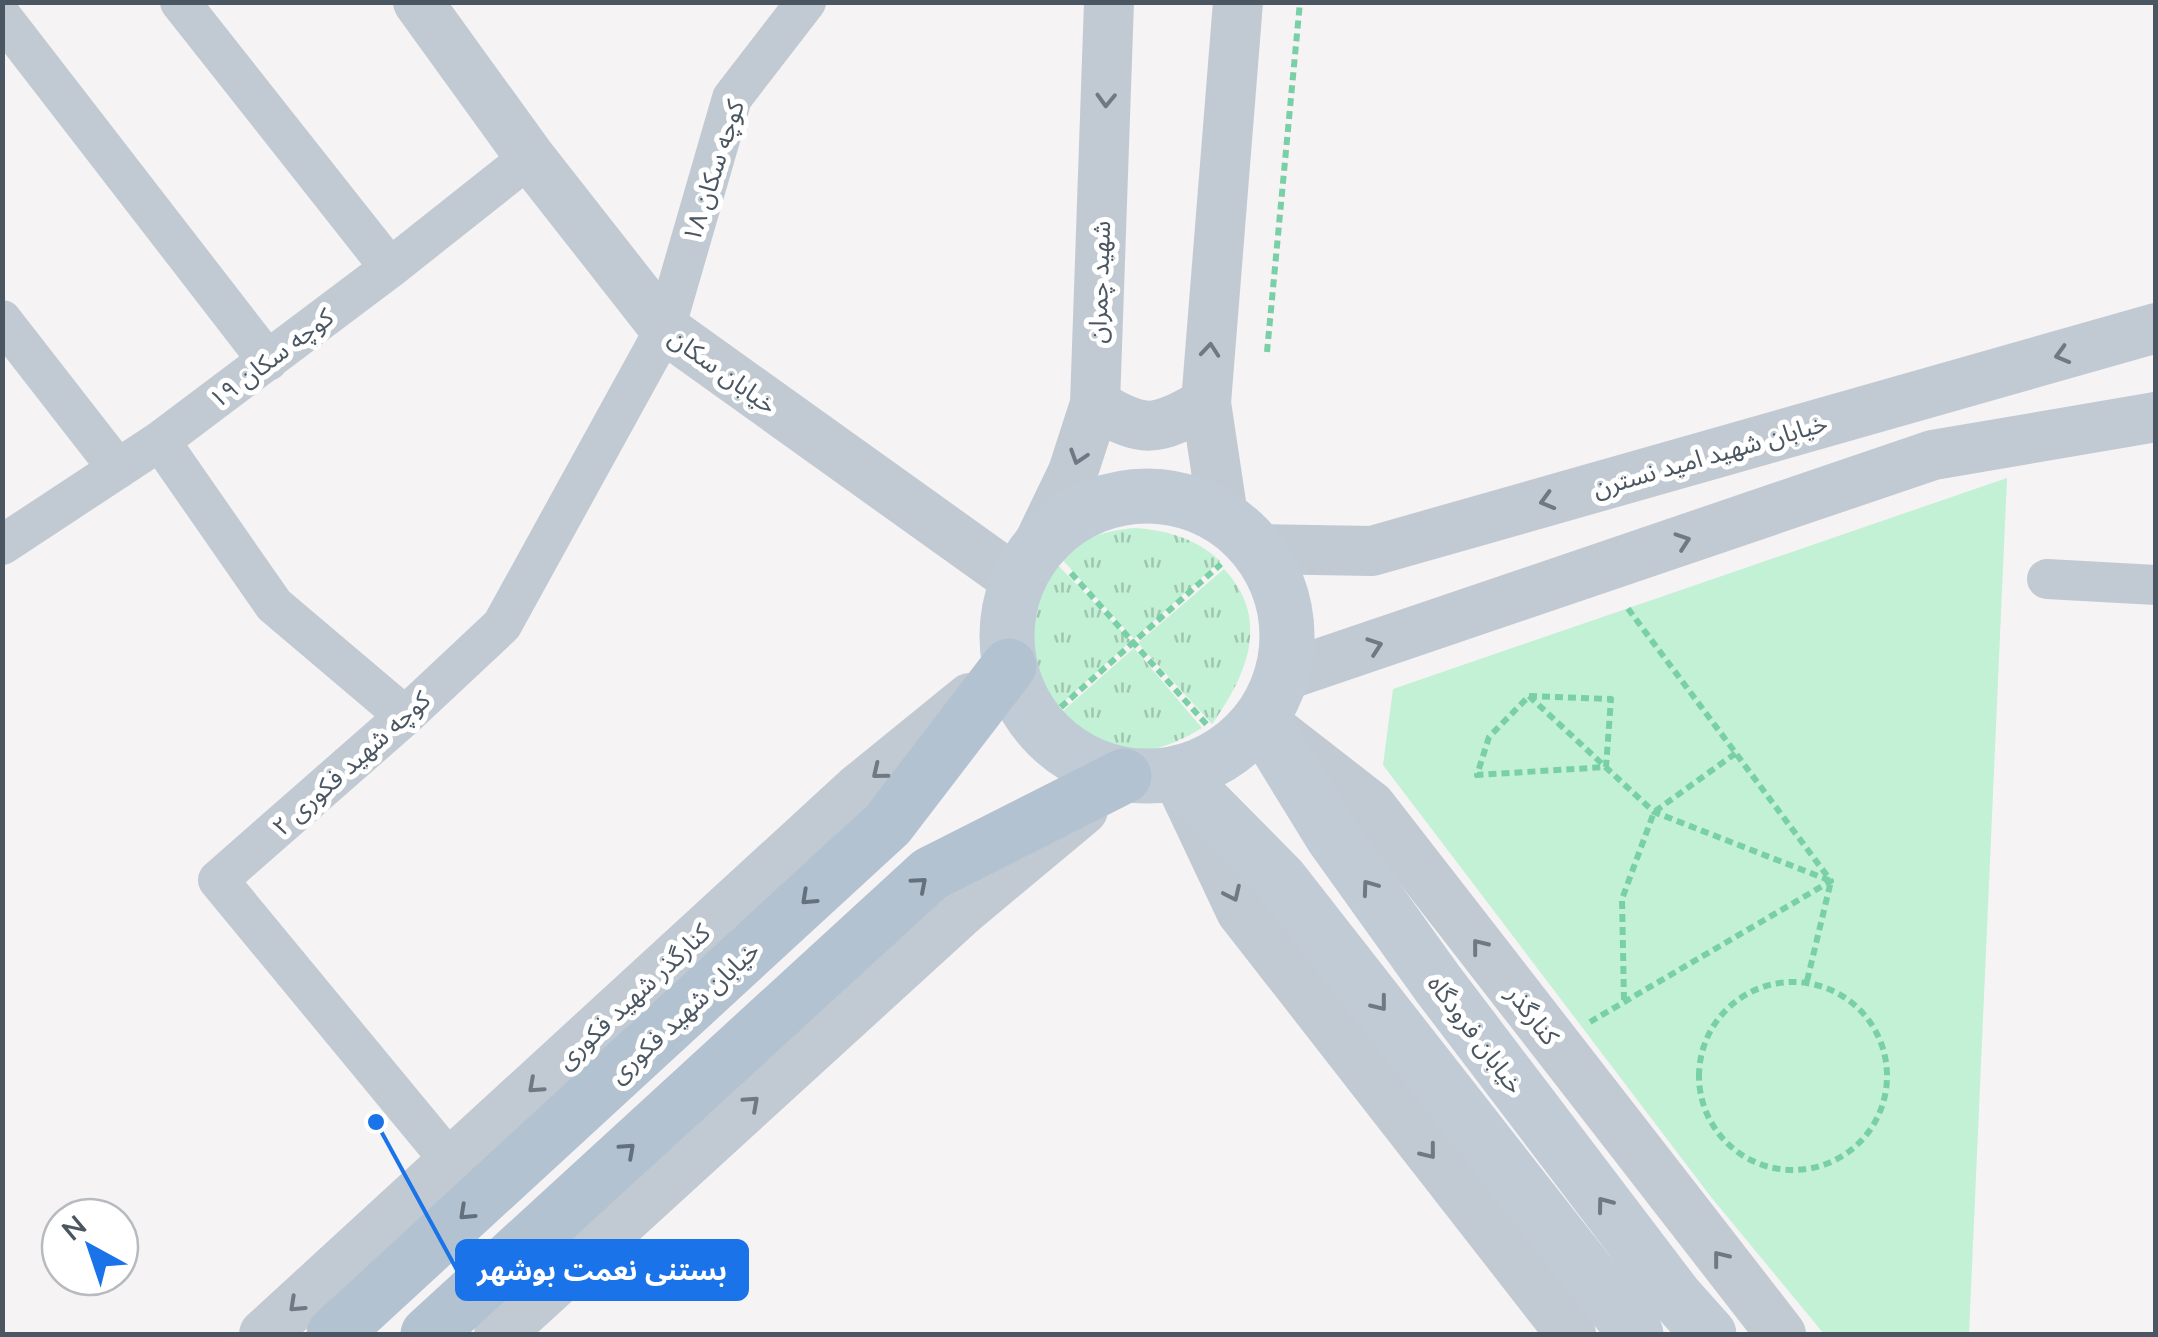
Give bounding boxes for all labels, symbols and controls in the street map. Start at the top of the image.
one-way arrow [1096,92,1117,108]
street label: کوچه سکان ۱۸ [675,95,751,246]
street label: شهید چمران [1081,220,1117,344]
street label: کوچه سکان ۱۹ [203,300,340,415]
street label: خیابان سکان [663,321,783,420]
one-way arrow [1199,341,1221,357]
one-way arrow [2054,343,2071,364]
street label: خیابان شهید امید نسترن [1589,406,1831,503]
one-way arrow [1070,448,1090,465]
one-way arrow [1539,489,1556,510]
one-way arrow [1673,532,1690,552]
one-way arrow [1366,637,1383,657]
street label: کوچه شهید فکوری ۲ [265,683,437,842]
one-way arrow [872,760,890,778]
one-way arrow [909,878,927,896]
one-way arrow [1362,879,1381,898]
one-way arrow [1221,884,1241,902]
one-way arrow [801,886,820,904]
street label: کنارگذر شهید فکوری [549,916,716,1075]
street label: خیابان شهید فکوری [602,934,765,1089]
one-way arrow [1473,939,1491,957]
street label: خیابان فرودگاه [1422,968,1531,1099]
street label: کنارگذر [1500,978,1567,1051]
one-way arrow [1368,993,1386,1011]
one-way arrow [528,1074,547,1092]
one-way arrow [740,1097,759,1115]
one-way arrow [1418,1141,1435,1159]
one-way arrow [617,1144,635,1162]
north arrow [40,1197,140,1297]
one-way arrow [1599,1197,1616,1215]
one-way arrow [459,1201,478,1219]
text: N [54,1207,93,1248]
callout: بستنی نعمت بوشهر [457,1241,747,1299]
text: بستنی نعمت بوشهر [476,1252,727,1287]
one-way arrow [1715,1252,1732,1270]
one-way arrow [289,1294,308,1312]

